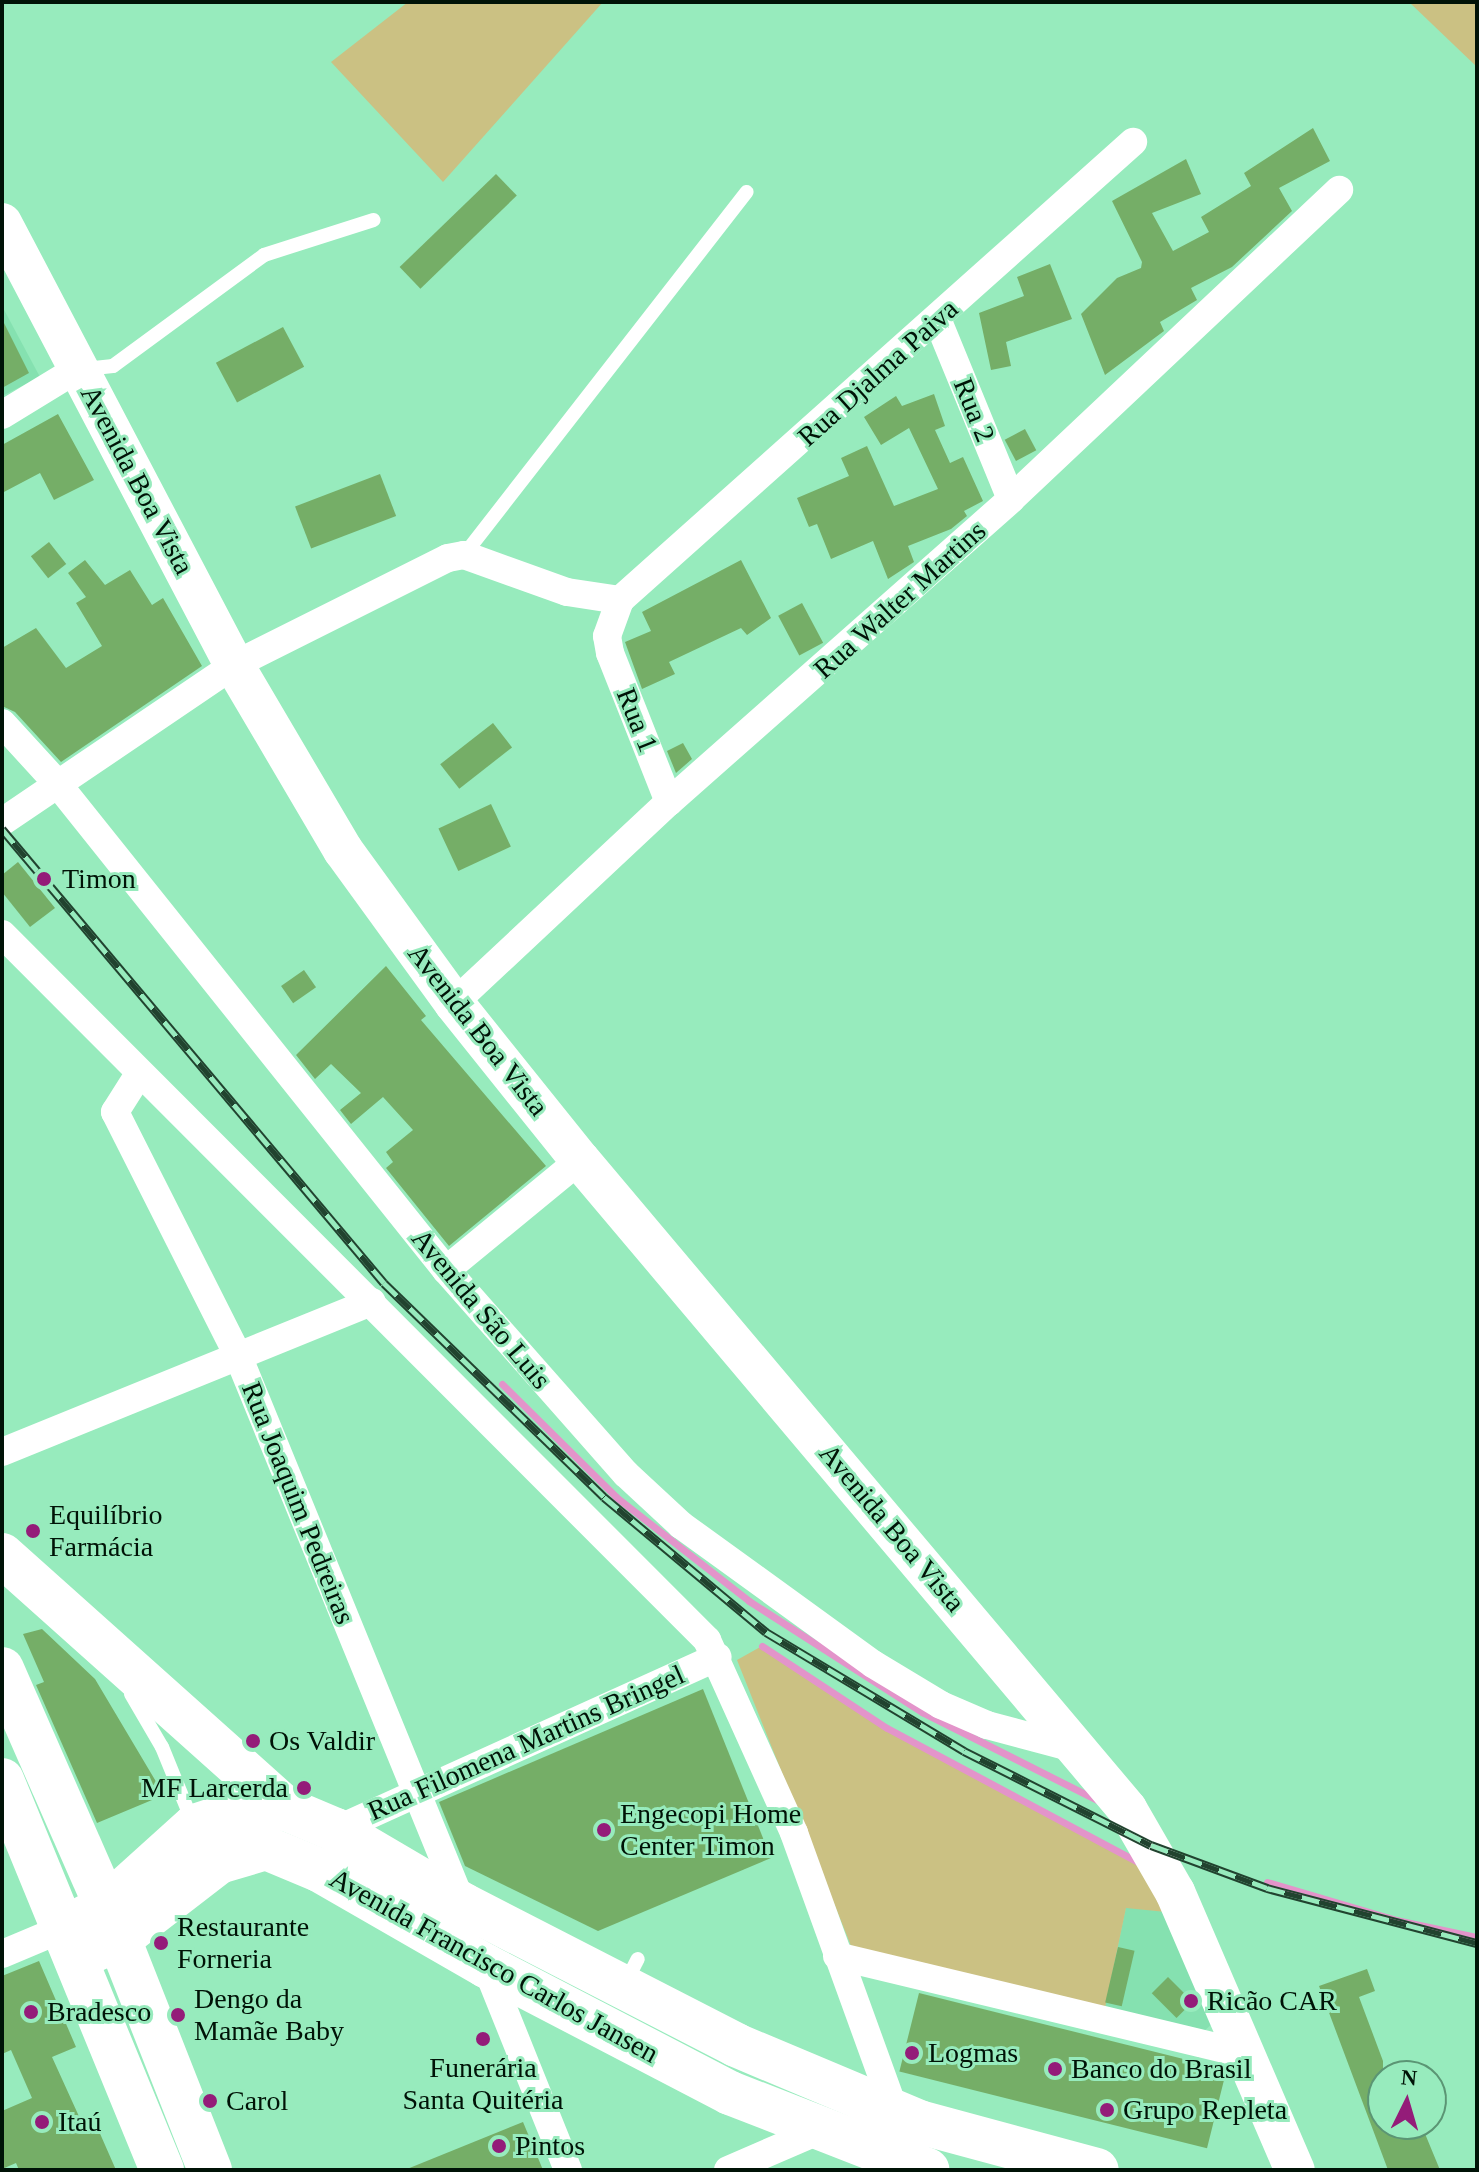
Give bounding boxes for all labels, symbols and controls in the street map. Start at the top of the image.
street label: Rua Djalma Paiva [791,292,965,454]
street label: Rua 2 [946,373,1002,447]
street label: Avenida Boa Vista [73,380,201,580]
street label: Rua Walter Martins [807,514,993,686]
street label: Rua 1 [609,683,665,757]
place label: Timon [62,862,136,896]
marker: Timon [33,868,55,890]
street label: Avenida Boa Vista [400,937,556,1123]
street label: Avenida São Luis [404,1222,558,1396]
street label: Rua Joaquim Pedreiras [234,1377,362,1629]
street label: Avenida Boa Vista [812,1437,972,1619]
place label: Equilíbrio Farmácia [49,1498,163,1564]
marker: Equilíbrio Farmácia [24,1522,42,1540]
street label: Rua Filomena Martins Bringel [363,1658,689,1828]
place label: Os Valdir [269,1724,376,1758]
marker: Os Valdir [244,1732,262,1750]
place label: MF Larcerda [141,1771,288,1805]
marker: MF Larcerda [295,1779,313,1797]
place label: Engecopi Home Center Timon [620,1797,801,1863]
marker: Engecopi Home Center Timon [595,1821,613,1839]
street label: Avenida Francisco Carlos Jansen [324,1862,664,2070]
place label: Restaurante Forneria [177,1910,309,1976]
marker: Restaurante Forneria [152,1934,170,1952]
place label: Dengo da Mamãe Baby [194,1982,344,2048]
place label: Ricão CAR [1207,1984,1337,2018]
marker: Ricão CAR [1182,1992,1200,2010]
place label: Bradesco [47,1995,151,2029]
marker: Bradesco [22,2003,40,2021]
marker: Dengo da Mamãe Baby [169,2006,187,2024]
marker: Funerária Santa Quitéria [474,2030,492,2048]
place label: Logmas [928,2036,1018,2070]
marker: Logmas [903,2044,921,2062]
place label: Funerária Santa Quitéria [403,2051,563,2117]
place label: Banco do Brasil [1071,2052,1251,2086]
marker: Banco do Brasil [1046,2060,1064,2078]
north arrow [1367,2060,1447,2140]
text: N [1400,2064,1418,2091]
place label: Carol [226,2084,288,2118]
marker: Carol [201,2092,219,2110]
place label: Grupo Repleta [1123,2093,1287,2127]
marker: Grupo Repleta [1098,2101,1116,2119]
place label: Itaú [58,2105,102,2139]
marker: Itaú [33,2113,51,2131]
place label: Pintos [515,2129,585,2163]
marker: Pintos [490,2137,508,2155]

